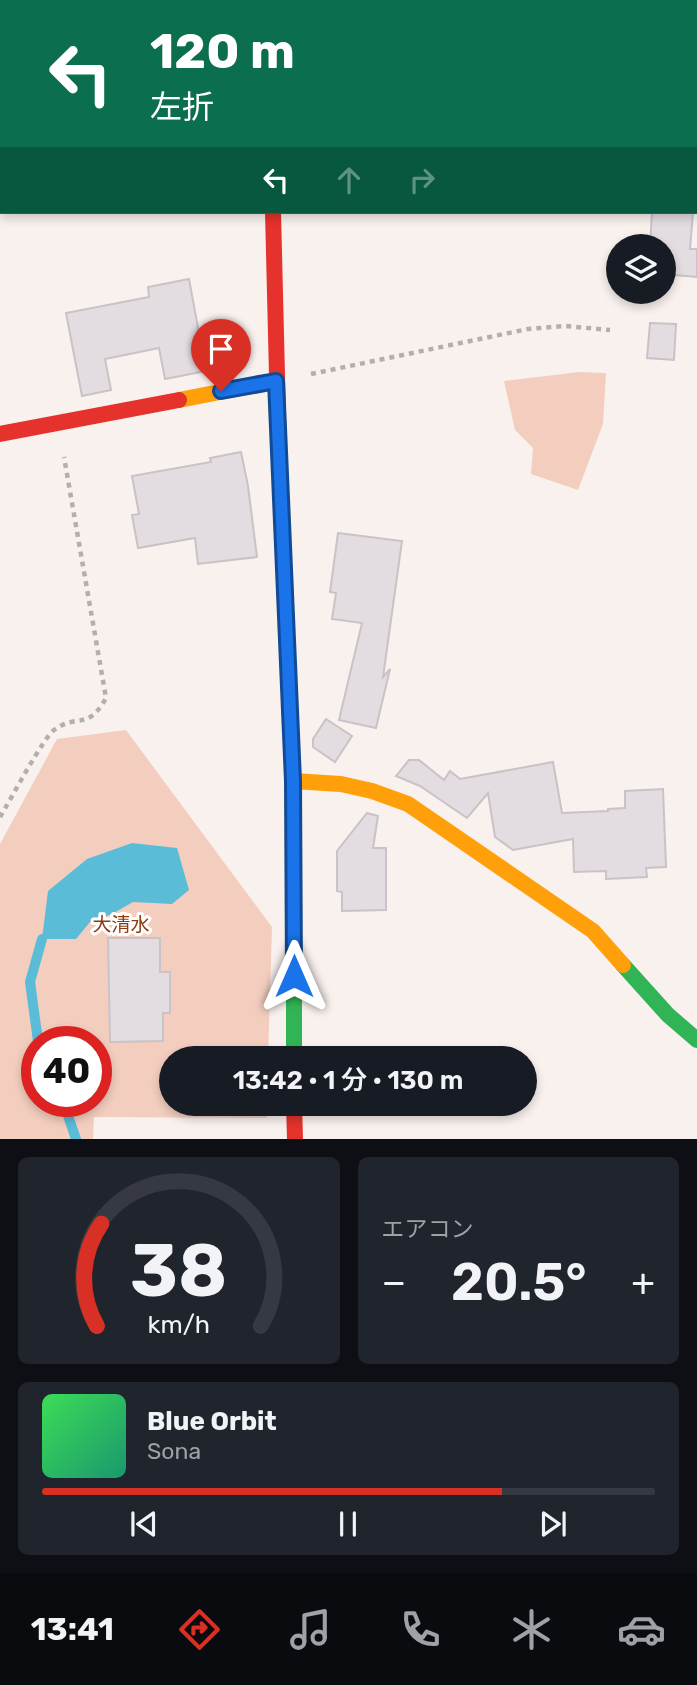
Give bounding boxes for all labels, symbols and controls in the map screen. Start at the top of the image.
text: 120 m [150,22,295,80]
icon: left [35,28,126,119]
text: 左折 [150,88,214,126]
icon: left [257,161,295,199]
icon: ahead [330,161,368,199]
icon: right [403,161,441,199]
map controls [606,234,676,304]
button: layers [606,234,676,304]
pin [191,319,251,391]
icon: arrive [202,330,240,368]
park label: 大清水 [92,913,150,936]
position arrow [257,939,331,1013]
speed limit sign: 40 [21,1026,112,1117]
text: 13:42 · 1 分 · 130 m [233,1065,463,1096]
text: エアコン [382,1215,474,1243]
text: 38 [130,1229,227,1315]
text: 20.5° [451,1251,587,1313]
text: − [382,1259,406,1305]
text: + [631,1259,655,1305]
text: km/h [148,1310,210,1339]
text: Blue Orbit [147,1406,277,1437]
text: Sona [147,1437,201,1465]
icon: previous [125,1505,163,1543]
icon: pause [329,1505,367,1543]
icon: next [534,1505,572,1543]
icon: directions [175,1605,224,1654]
icon: music [286,1605,335,1654]
icon: phone [396,1605,445,1654]
icon: climate [507,1605,556,1654]
icon: car [617,1605,666,1654]
text: 13:41 [31,1610,114,1648]

